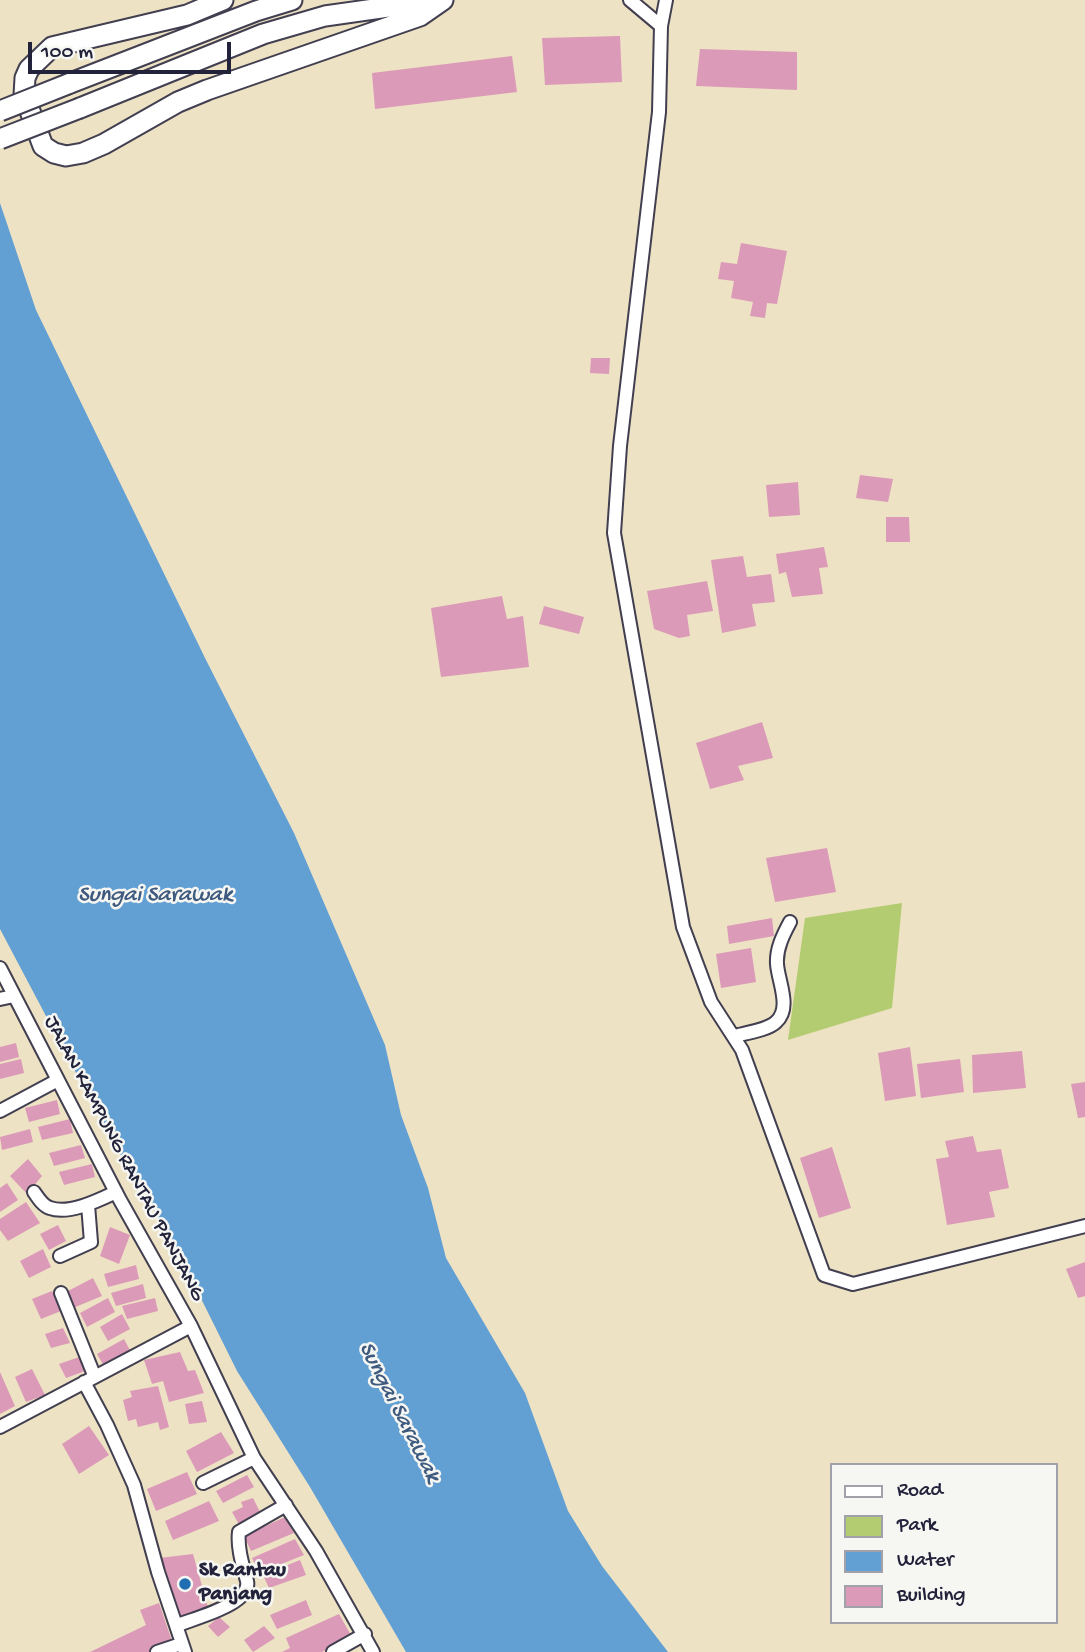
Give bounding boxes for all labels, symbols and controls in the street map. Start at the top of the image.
scale bar [32,28,234,72]
text: 100 m [41,41,93,66]
water label: Sungai Sarawak [78,882,232,910]
street label: JALAN KAMPUNG RANTAU PANJANG [37,1012,209,1306]
water label: Sungai Sarawak [351,1338,445,1488]
legend [830,1463,1057,1624]
text: Road [897,1479,943,1504]
text: Park [897,1514,937,1539]
text: Water [897,1549,953,1574]
place label: Sk Rantau Panjang [199,1559,286,1609]
marker: Sk Rantau Panjang [177,1576,193,1592]
text: Building [897,1584,966,1609]

